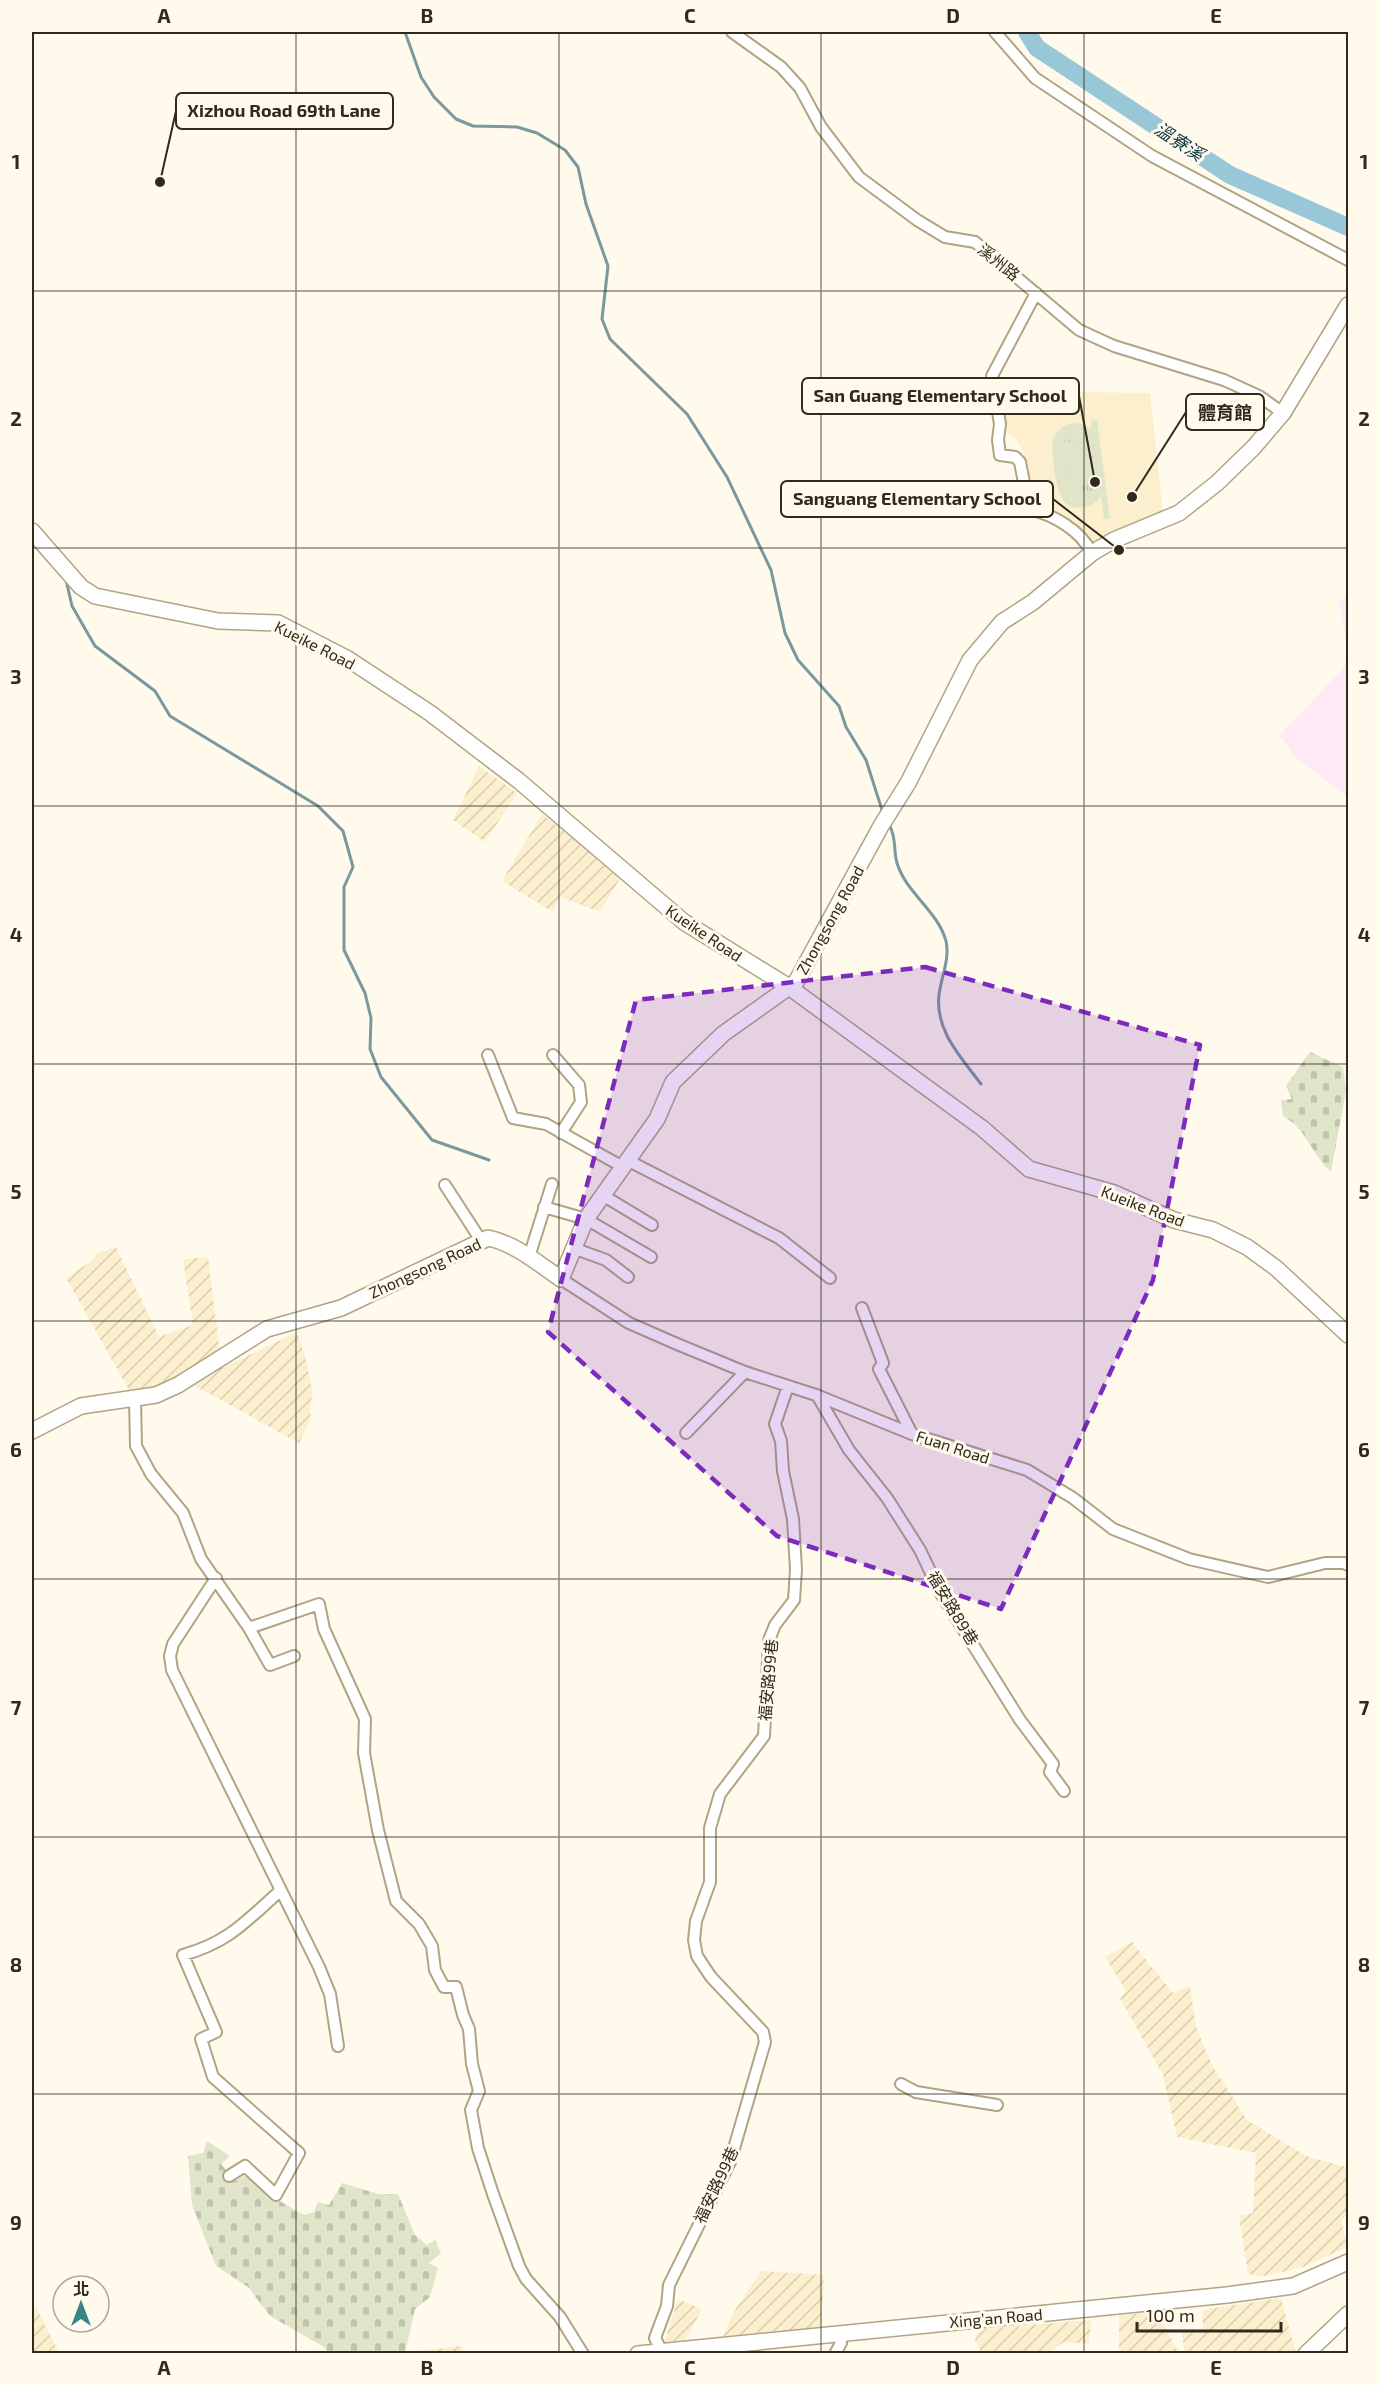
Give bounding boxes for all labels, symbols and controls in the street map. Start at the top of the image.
text: A [157,3,171,27]
text: B [421,3,433,27]
text: C [684,3,696,27]
text: D [946,3,960,27]
text: E [1210,3,1222,27]
callout: Xizhou Road 69th Lane [176,93,393,129]
text: Xizhou Road 69th Lane [187,99,381,121]
water label: 溫寮溪 [1151,117,1211,167]
text: 1 [12,149,20,173]
text: 1 [1360,149,1368,173]
street label: 溪州路 [975,239,1024,284]
callout: San Guang Elementary School [802,378,1079,414]
text: San Guang Elementary School [813,384,1067,406]
callout: 體育館 [1186,394,1264,430]
text: 體育館 [1198,401,1252,423]
text: 2 [10,406,22,430]
text: 2 [1358,406,1370,430]
callout: Sanguang Elementary School [781,481,1053,517]
text: Sanguang Elementary School [793,487,1041,509]
street label: Kueike Road [272,616,359,673]
text: 3 [10,664,22,688]
text: 3 [1358,664,1370,688]
street label: Zhongsong Road [792,862,867,978]
street label: Kueike Road [662,900,746,965]
text: 4 [10,922,23,946]
text: 4 [1358,922,1371,946]
text: 5 [10,1179,22,1203]
text: 5 [1358,1179,1370,1203]
street label: Kueike Road [1099,1181,1188,1230]
street label: Zhongsong Road [366,1233,484,1302]
street label: Fuan Road [914,1426,992,1467]
text: 6 [10,1437,22,1461]
text: 6 [1358,1437,1370,1461]
street label: 福安路89巷 [924,1567,983,1648]
street label: 福安路99巷 [754,1638,781,1722]
text: 7 [11,1695,22,1719]
text: 7 [1359,1695,1370,1719]
text: 8 [10,1952,22,1976]
text: 8 [1358,1952,1370,1976]
street label: 福安路99巷 [690,2143,742,2226]
text: 9 [10,2210,22,2234]
text: 9 [1358,2210,1370,2234]
north arrow [51,2274,111,2334]
text: 北 [73,2279,89,2298]
scale bar [1137,2295,1281,2333]
street label: Xing’an Road [948,2304,1043,2331]
text: 100 m [1146,2304,1195,2326]
text: A [157,2355,171,2379]
text: B [421,2355,433,2379]
text: C [684,2355,696,2379]
text: D [946,2355,960,2379]
text: E [1210,2355,1222,2379]

